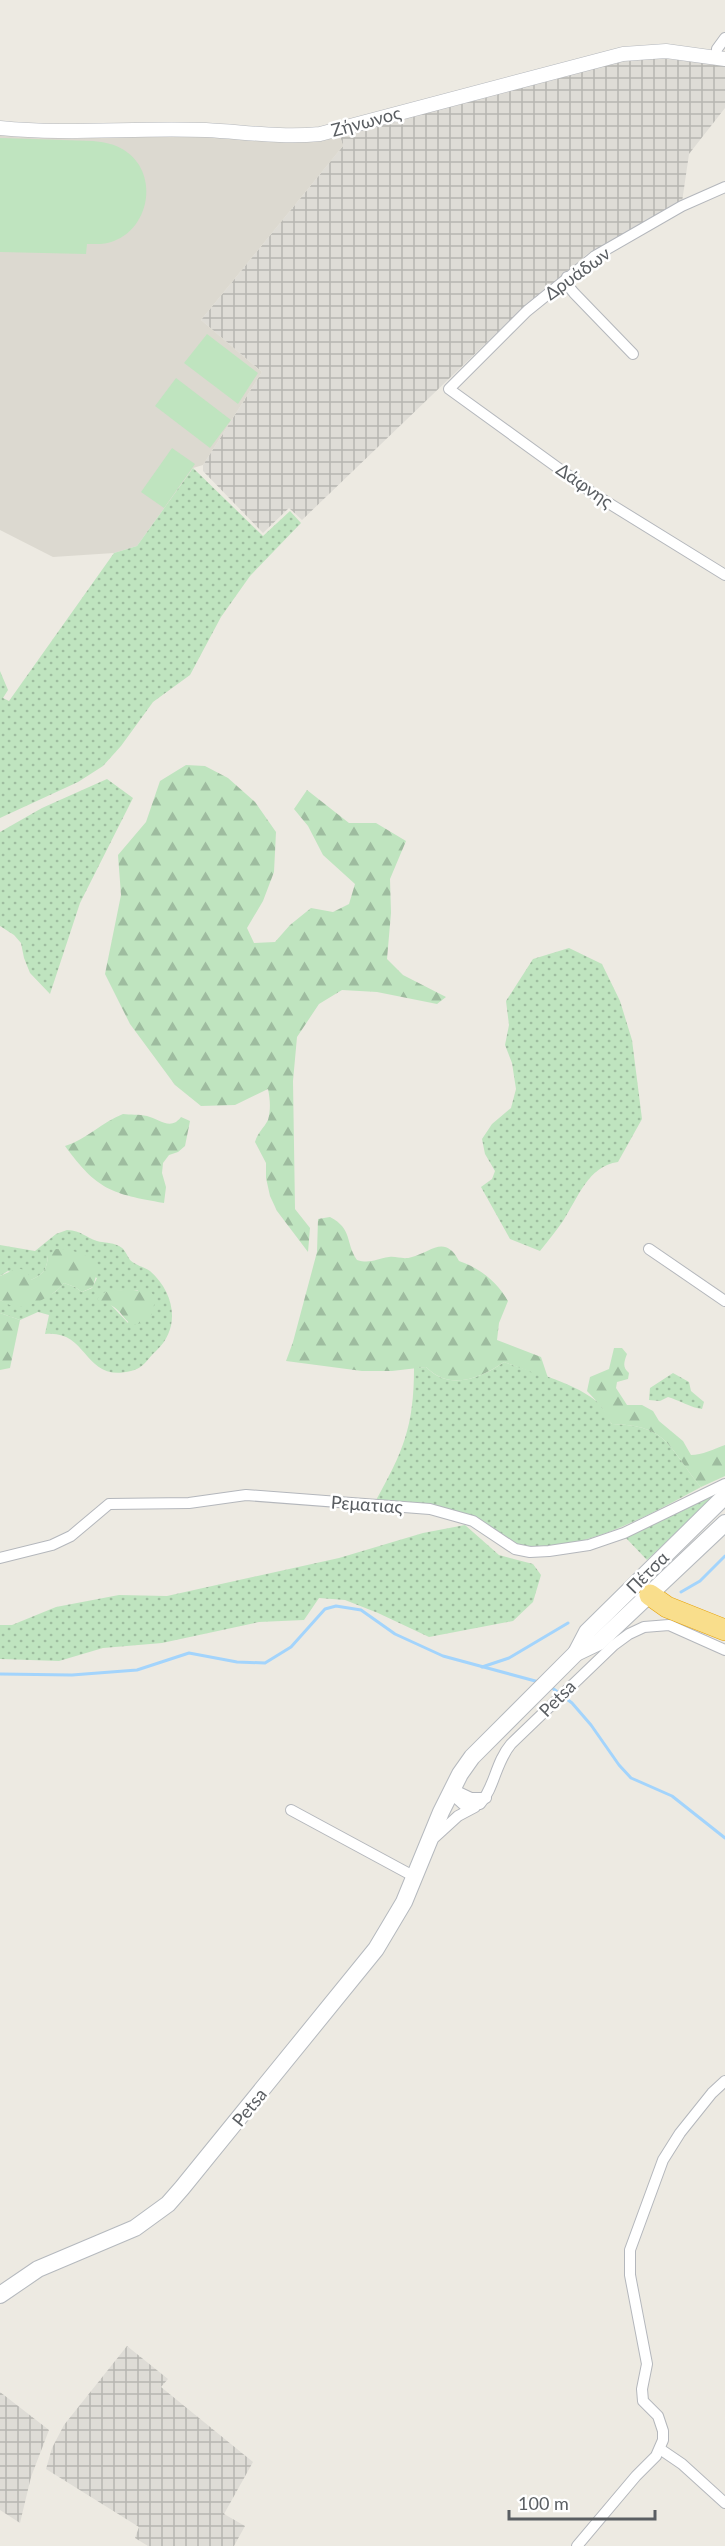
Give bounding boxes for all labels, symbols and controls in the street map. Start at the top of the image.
street label: Ζήνωνος [329,101,404,141]
street label: Δρυάδων [540,242,614,304]
street label: Δάφνης [553,458,618,513]
street label: Ρεματιας [330,1491,404,1518]
street label: Πέτσα [621,1546,673,1598]
street label: Petsa [534,1675,580,1721]
street label: Petsa [227,2083,271,2131]
scale bar [509,2483,654,2521]
text: 100 m [518,2492,569,2514]

